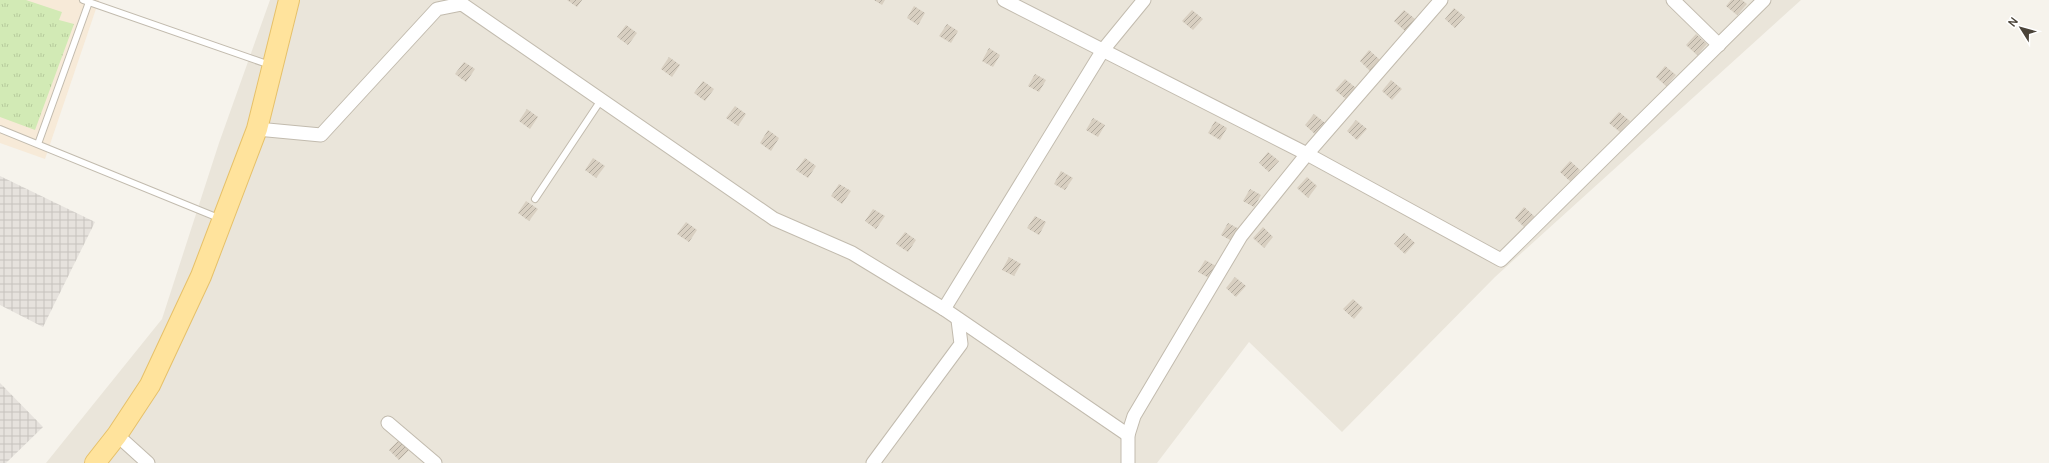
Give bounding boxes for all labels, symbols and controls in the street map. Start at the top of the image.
north arrow [2001,8,2041,48]
text: N [2004,14,2021,29]

